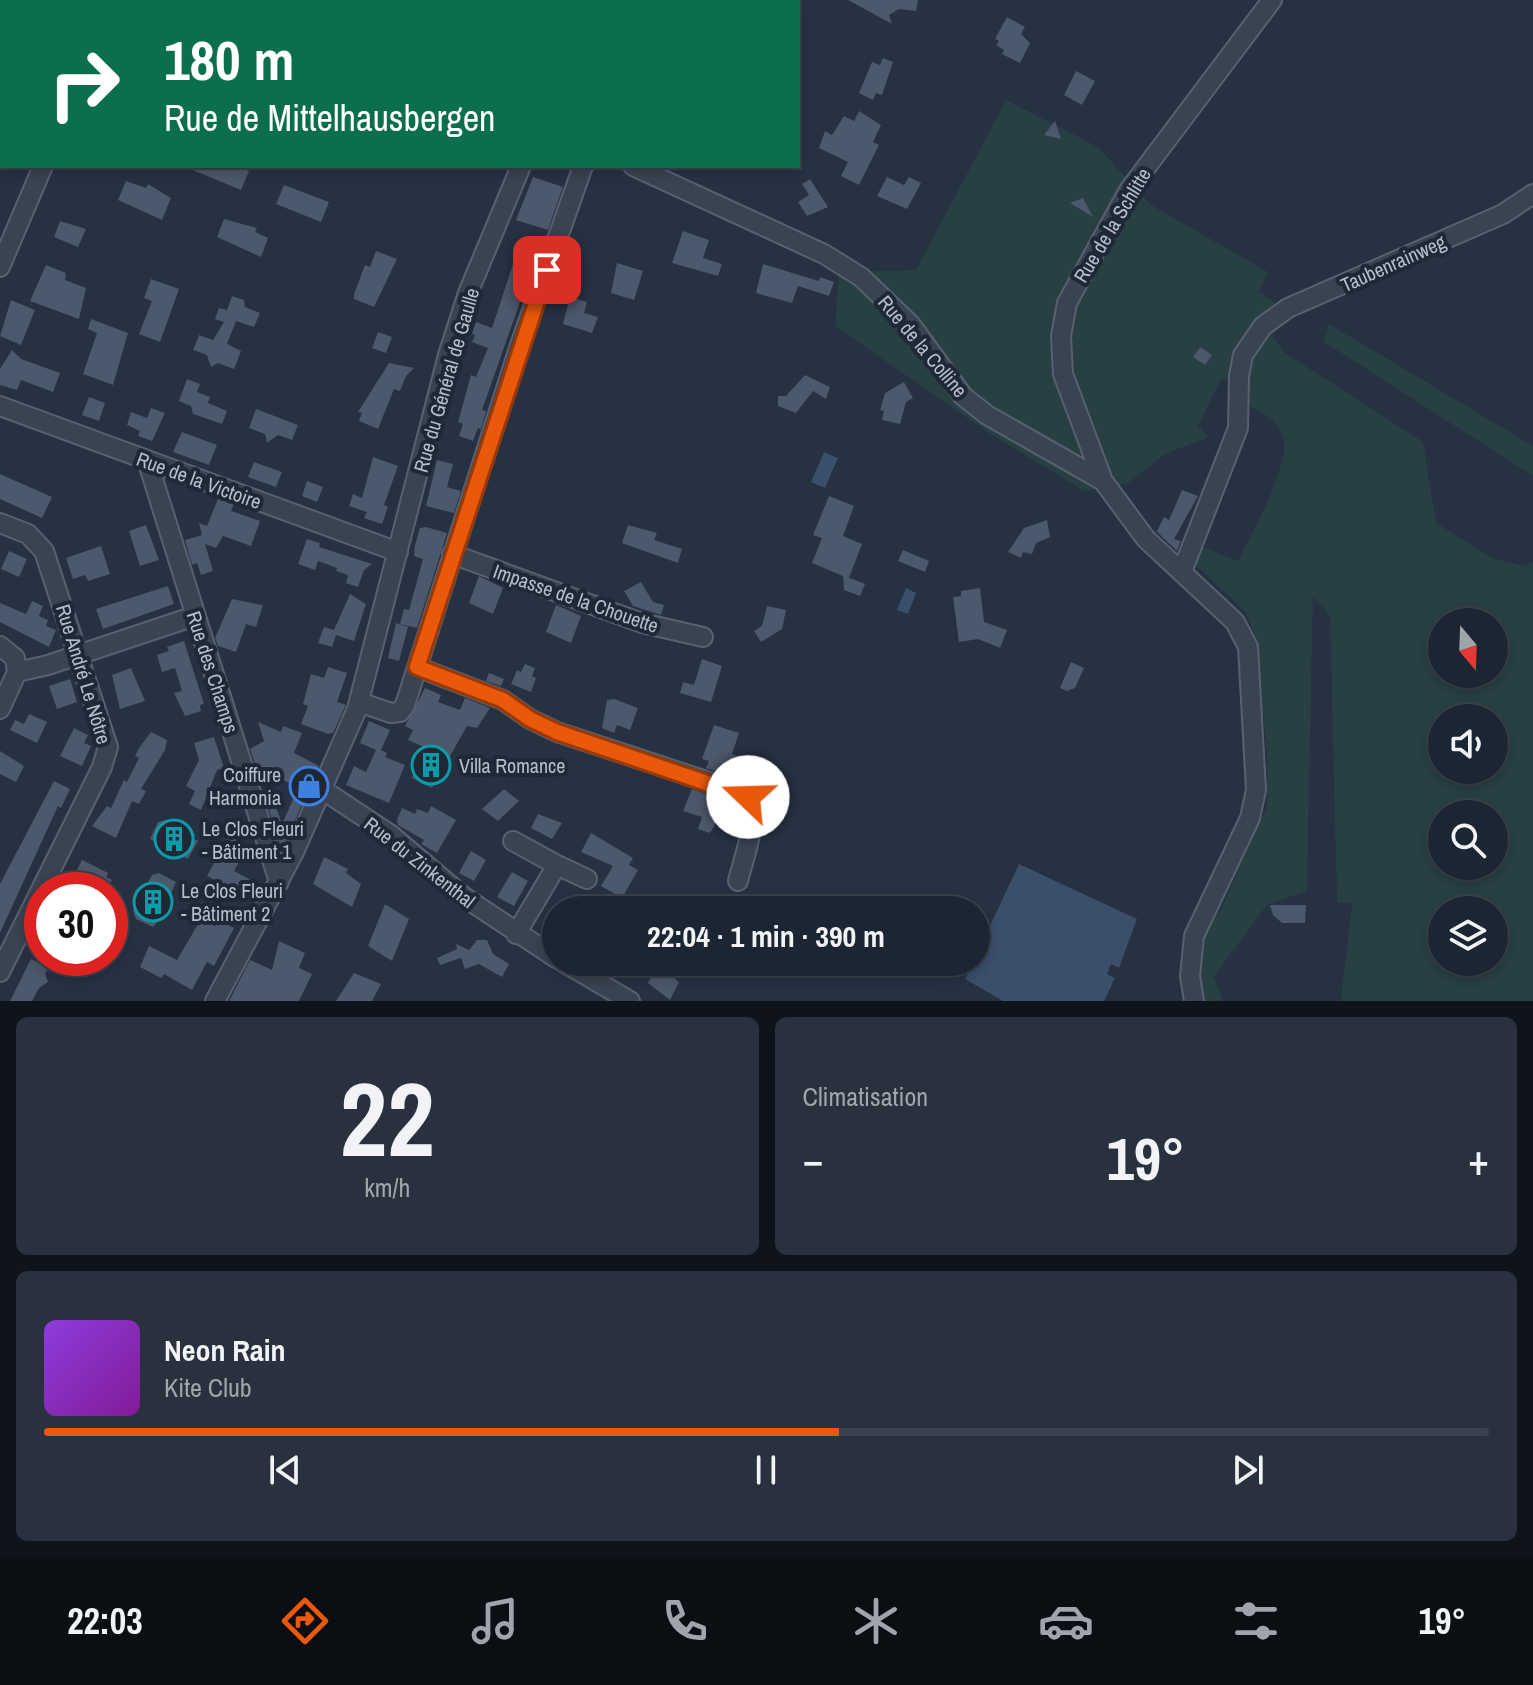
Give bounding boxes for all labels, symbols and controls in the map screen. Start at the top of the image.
text: 180 m [164,22,294,97]
icon: right [32,32,136,136]
text: Rue de Mittelhausbergen [164,94,496,142]
street label: Rue de la Schlitte [1067,163,1157,287]
street label: Taubenrainweg [1336,228,1450,298]
pin [513,236,581,304]
icon: arrive [525,248,569,292]
street label: Rue du Général de Gaulle [407,285,485,475]
street label: Rue de la Colline [872,289,974,403]
street label: Rue de la Victoire [133,445,265,515]
street label: Impasse de la Chouette [490,557,662,639]
street label: Rue André Le Nôtre [50,601,118,747]
street label: Rue des Champs [181,608,245,736]
north arrow [1428,608,1508,688]
map controls [1428,608,1508,976]
button: sound [1428,704,1508,784]
building icon: Villa Romance [410,744,452,786]
place label: Villa Romance [459,752,565,779]
position arrow [706,755,790,839]
place label: Coiffure Harmonia [209,761,281,811]
shop icon: Coiffure Harmonia [288,765,330,807]
button: search [1428,800,1508,880]
street label: Rue du Zinkenthal [359,810,481,914]
place label: Le Clos Fleuri - Bâtiment 1 [202,815,304,865]
building icon: Le Clos Fleuri - Bâtiment 1 [153,818,195,860]
speed limit sign: 30 [24,872,128,976]
place label: Le Clos Fleuri - Bâtiment 2 [181,877,283,927]
building icon: Le Clos Fleuri - Bâtiment 2 [132,881,174,923]
button: layers [1428,896,1508,976]
text: 22:04 · 1 min · 390 m [647,916,885,956]
text: 22 [340,1048,435,1188]
text: Climatisation [803,1079,928,1114]
text: 19° [1106,1118,1185,1199]
text: − [803,1129,824,1189]
text: + [1468,1129,1489,1189]
text: km/h [364,1170,410,1205]
text: Neon Rain [164,1330,286,1370]
text: Kite Club [164,1370,252,1405]
icon: previous [263,1448,307,1492]
icon: pause [744,1448,788,1492]
icon: next [1226,1448,1270,1492]
icon: directions [277,1593,333,1649]
icon: music [467,1593,523,1649]
icon: phone [657,1593,713,1649]
icon: climate [848,1593,904,1649]
icon: car [1038,1593,1094,1649]
icon: filters [1228,1593,1284,1649]
text: 22:03 [67,1597,143,1645]
text: 19° [1419,1597,1466,1645]

